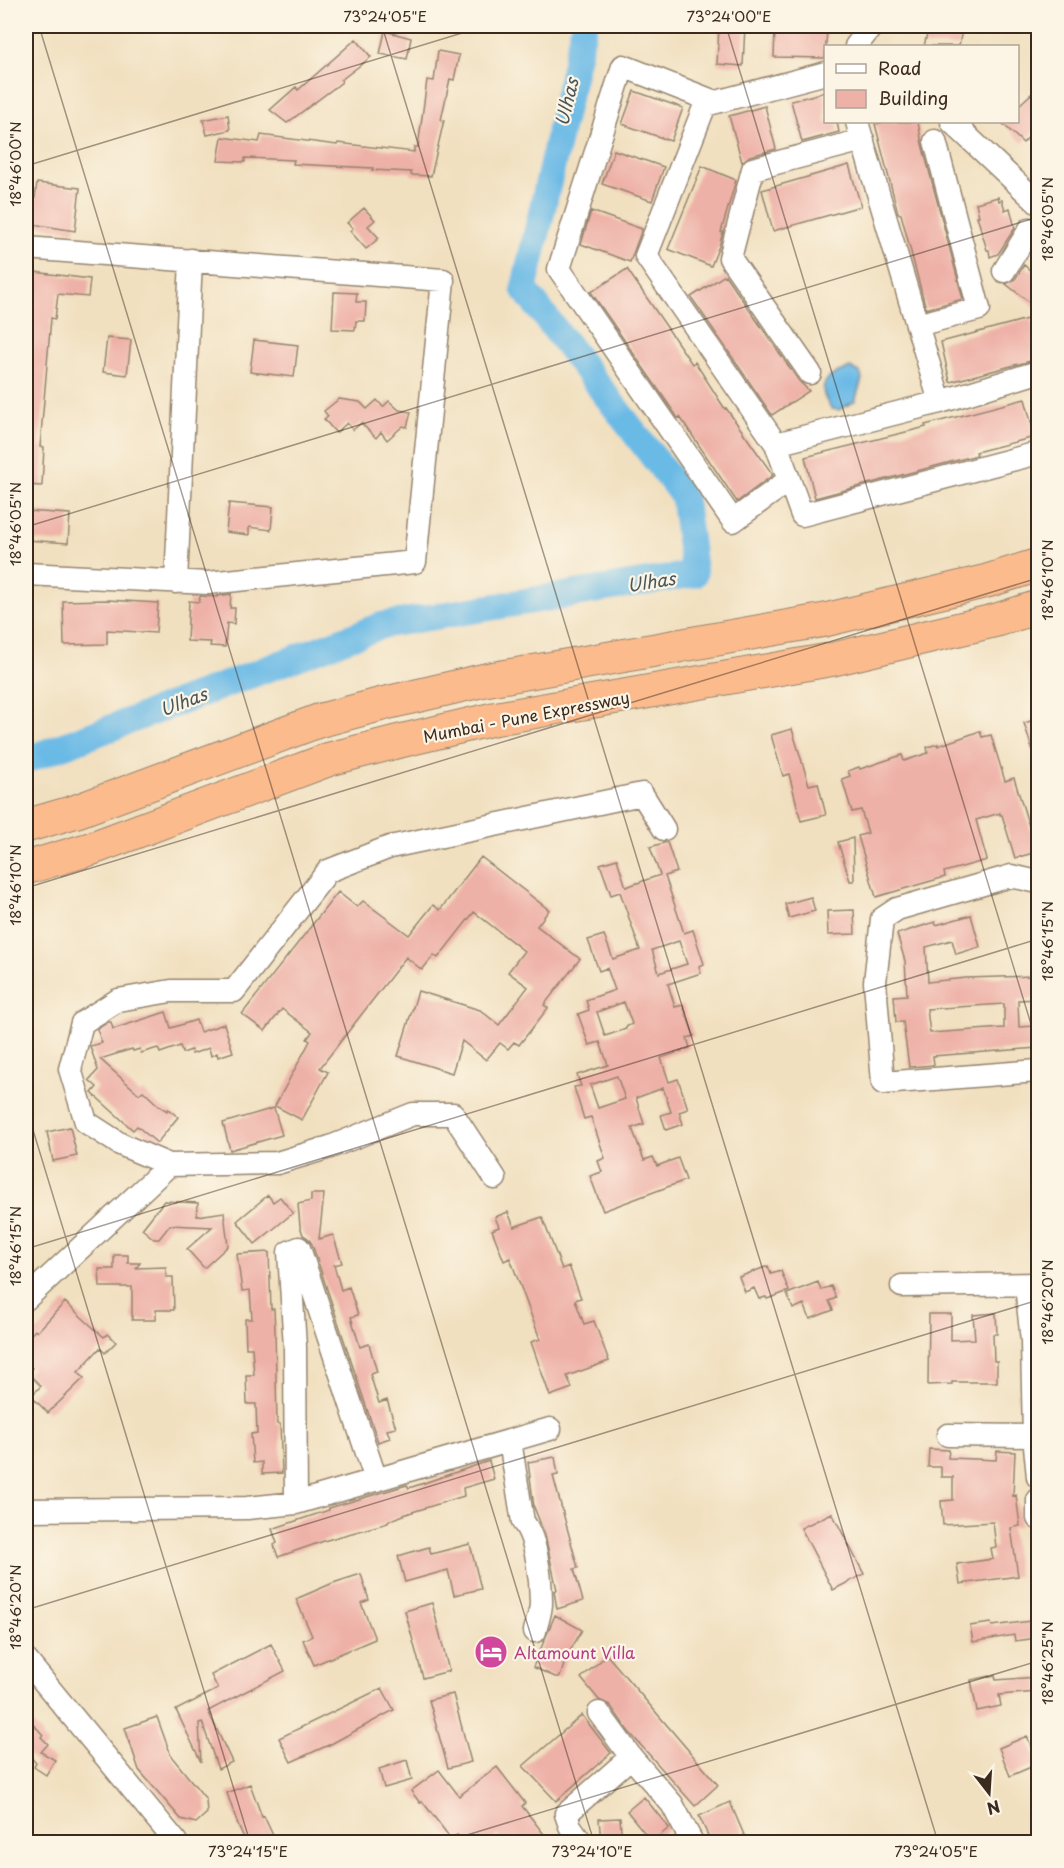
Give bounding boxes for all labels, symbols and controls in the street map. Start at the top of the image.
text: 73°24'05"E [343,4,427,27]
text: 73°24'00"E [687,4,771,27]
legend [824,45,1019,123]
text: Road [878,54,922,81]
water label: Ulhas [547,74,585,129]
text: Building [878,84,948,111]
text: 18°46'00"N [3,121,26,207]
text: 18°46'05"N [1035,177,1058,261]
text: 18°46'05"N [3,482,26,566]
text: 18°46'10"N [1035,539,1058,621]
water label: Ulhas [625,564,679,598]
water label: Ulhas [156,679,212,722]
street label: Mumbai - Pune Expressway [421,684,631,748]
text: 18°46'10"N [3,844,26,926]
text: 18°46'15"N [1035,901,1058,981]
text: 18°46'15"N [3,1206,26,1286]
text: 18°46'20"N [1035,1259,1058,1345]
text: 18°46'20"N [3,1564,26,1650]
text: 18°46'25"N [1035,1621,1058,1705]
hotel icon: Altamount Villa [473,1634,509,1670]
place label: Altamount Villa [514,1640,635,1664]
north arrow [959,1763,1019,1823]
text: N [984,1795,1003,1822]
text: 73°24'15"E [208,1839,288,1862]
text: 73°24'10"E [552,1839,633,1862]
text: 73°24'05"E [894,1839,978,1862]

